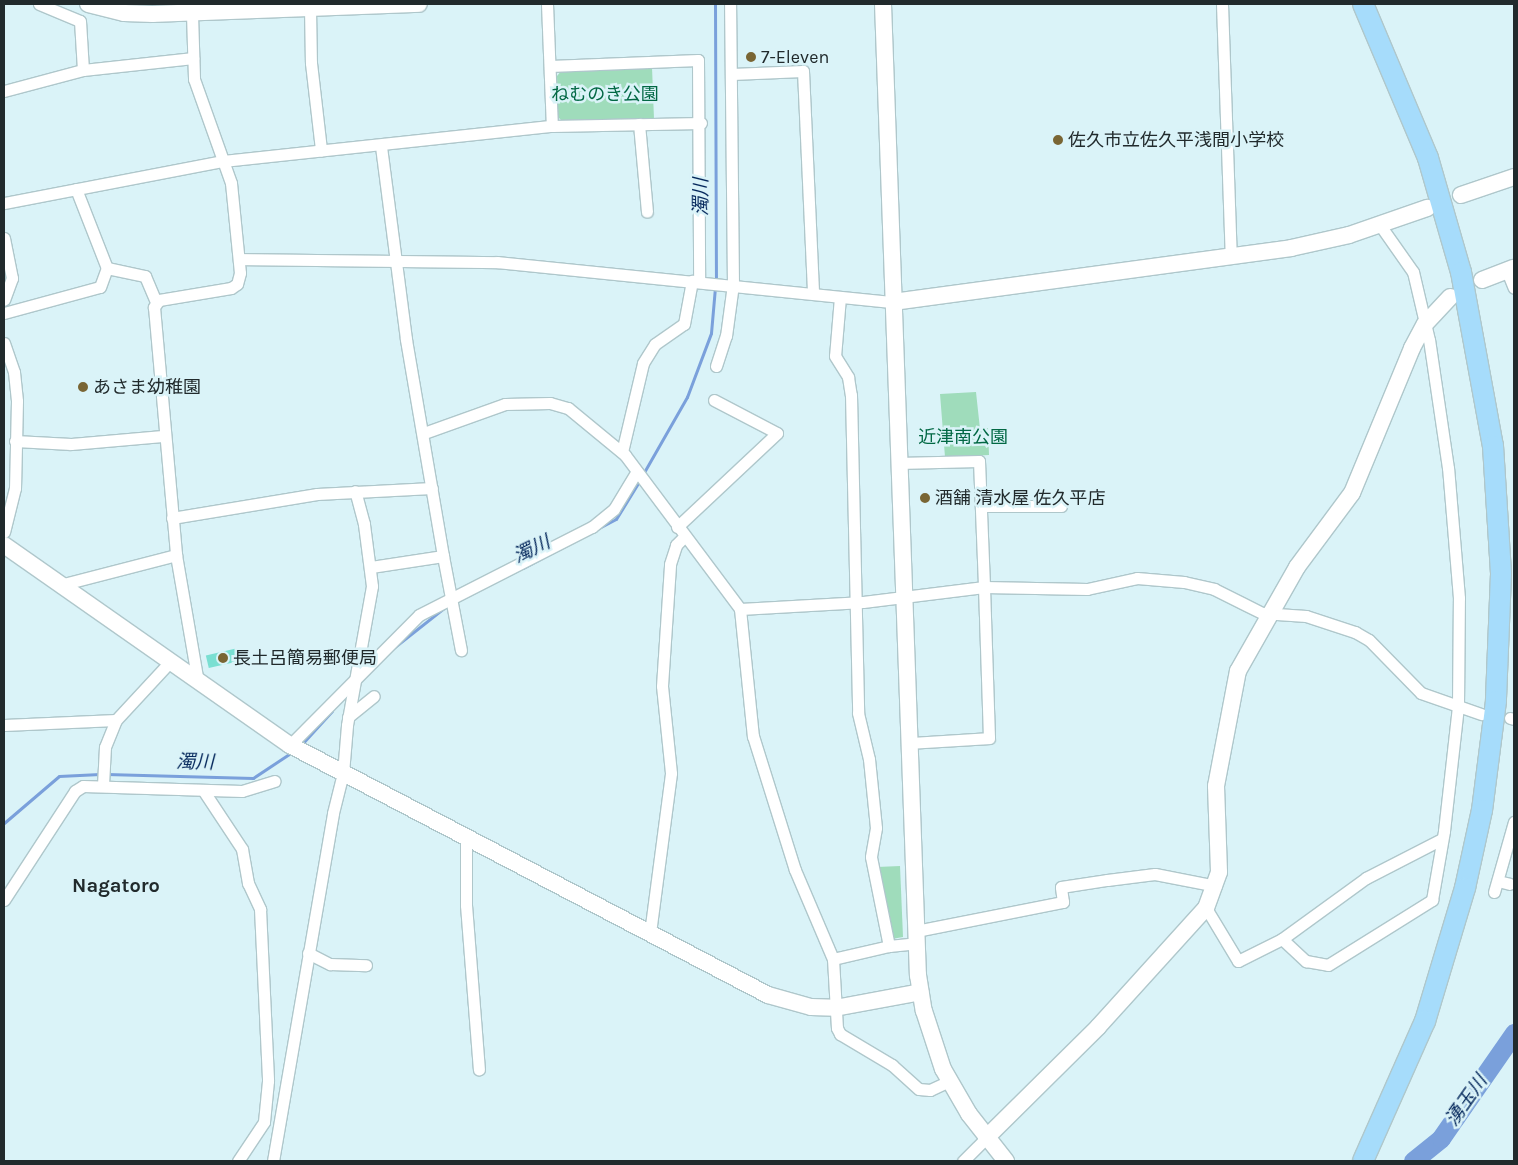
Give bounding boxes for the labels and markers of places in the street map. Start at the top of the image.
place label: 7-Eleven [761,46,829,68]
marker: 7-Eleven [745,51,757,63]
place label: 佐久市立佐久平浅間小学校 [1068,129,1284,151]
marker: 佐久市立佐久平浅間小学校 [1052,134,1064,146]
place label: あさま幼稚園 [93,376,201,398]
marker: あさま幼稚園 [77,381,89,393]
place label: 酒舗 清水屋 佐久平店 [935,487,1106,509]
marker: 酒舗 清水屋 佐久平店 [919,492,931,504]
place label: 長土呂簡易郵便局 [233,647,377,669]
marker: 長土呂簡易郵便局 [217,652,229,664]

